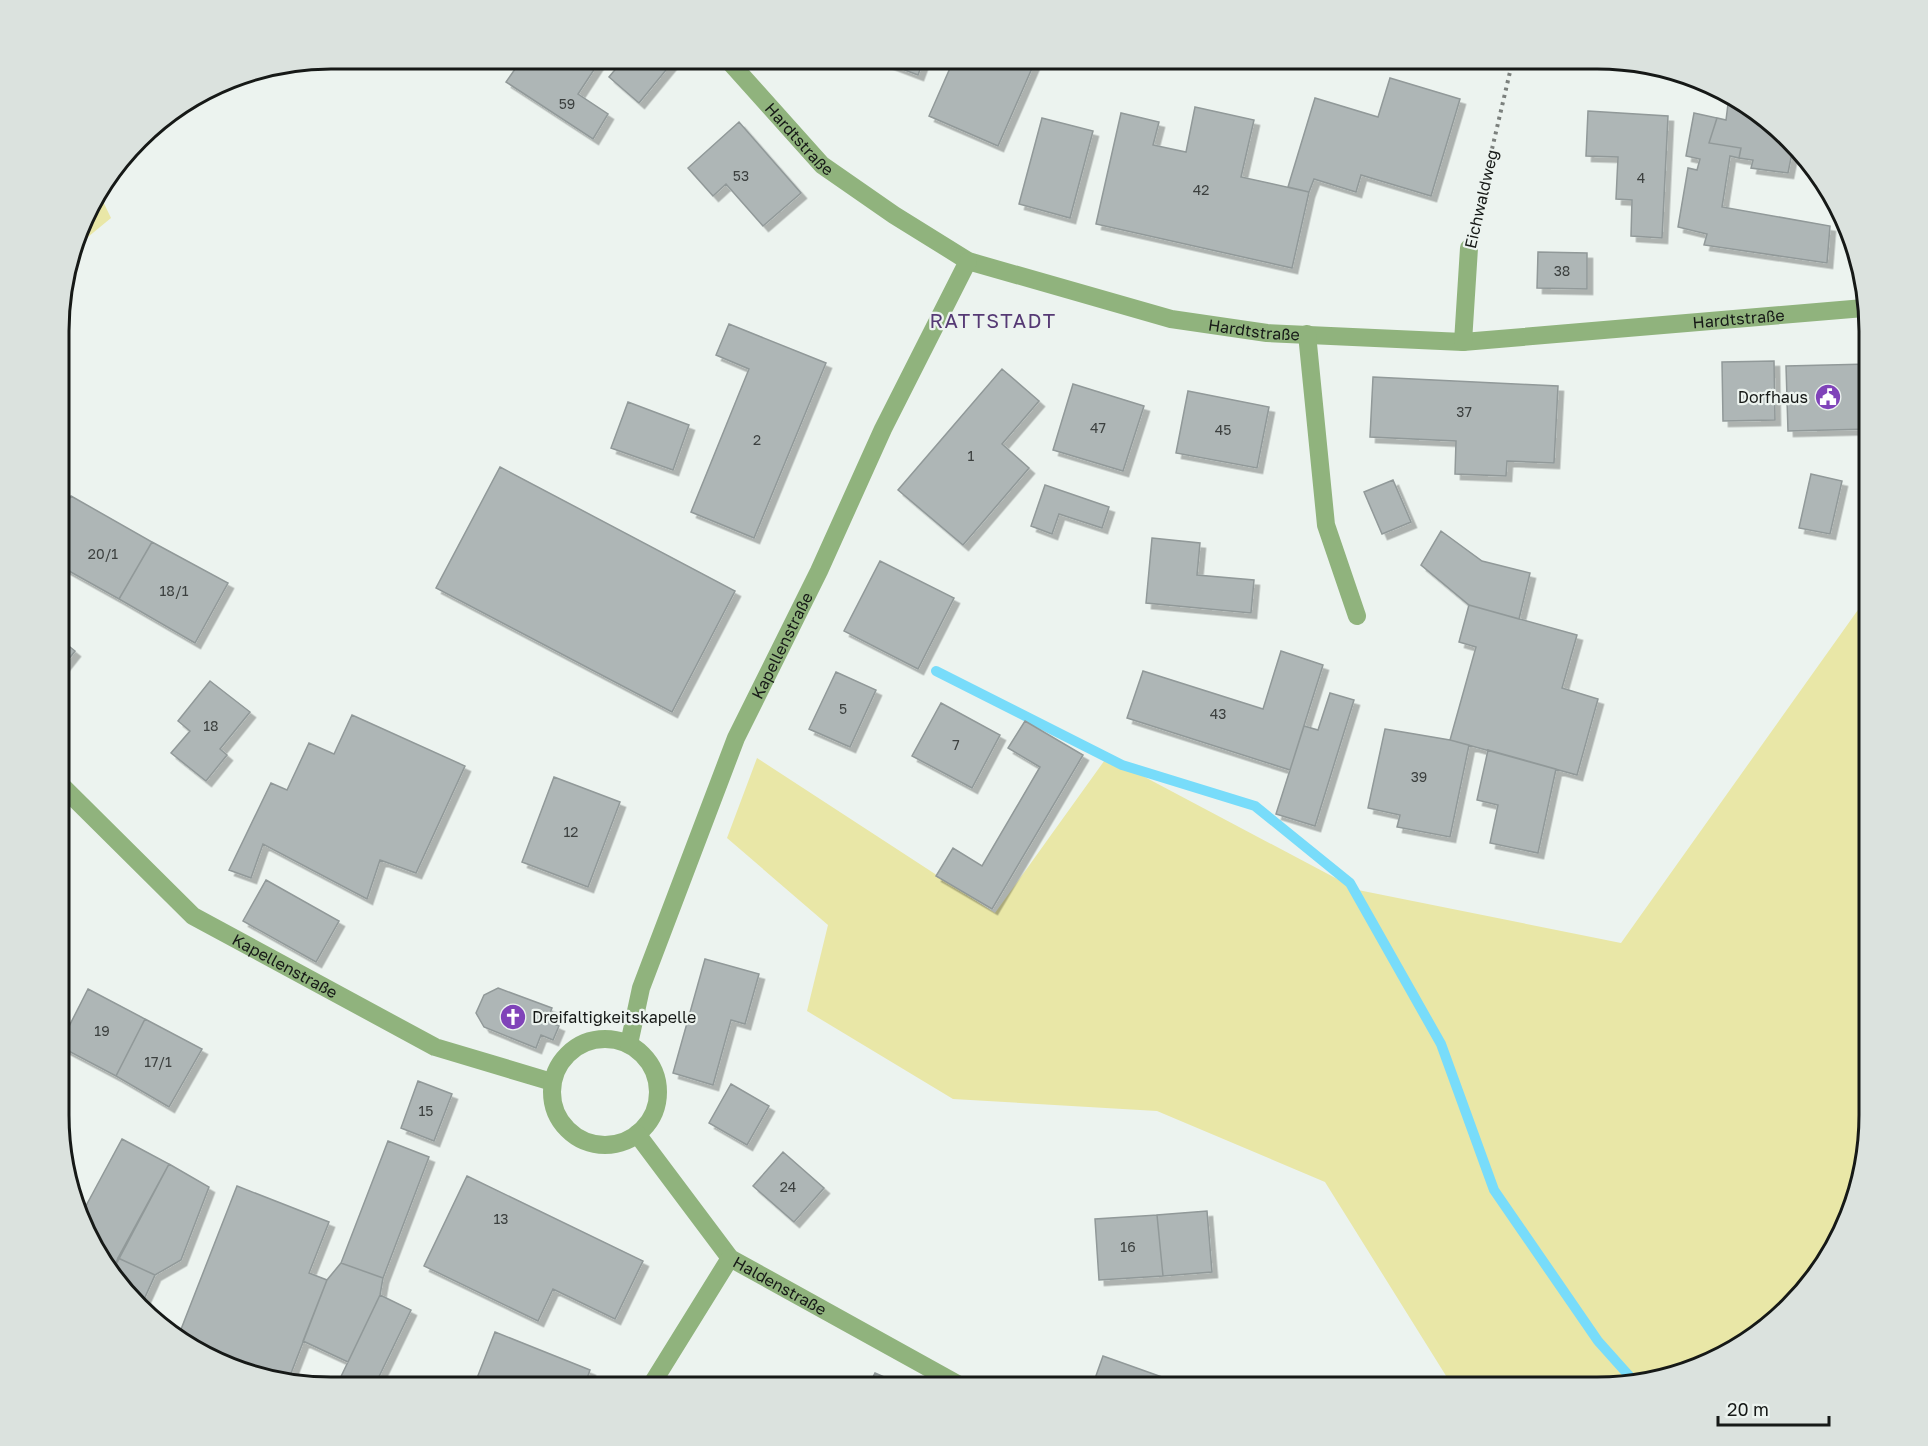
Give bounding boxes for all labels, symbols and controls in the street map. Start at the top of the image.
house number: 59 [559,95,575,112]
street label: Hardtstraße [761,98,837,180]
street label: Eichwaldweg [1460,148,1502,250]
house number: 53 [733,167,749,184]
house number: 4 [1637,169,1645,186]
house number: 42 [1193,181,1209,198]
house number: 38 [1554,262,1570,279]
street label: Hardtstraße [1692,305,1785,332]
district label: RATTSTADT [929,308,1057,332]
street label: Hardtstraße [1207,315,1300,344]
public building icon: Dorfhaus [1813,382,1843,412]
place label: Dorfhaus [1738,387,1808,407]
house number: 37 [1456,403,1472,420]
house number: 47 [1090,419,1106,436]
house number: 45 [1215,421,1231,438]
house number: 2 [753,431,761,448]
house number: 1 [968,447,975,464]
house number: 20/1 [88,545,118,562]
house number: 18/1 [160,582,189,599]
street label: Kapellenstraße [747,589,817,702]
house number: 5 [839,700,847,717]
house number: 43 [1210,705,1226,722]
house number: 18 [203,717,219,734]
house number: 7 [952,736,960,753]
house number: 39 [1411,768,1427,785]
house number: 12 [564,823,578,840]
street label: Kapellenstraße [229,929,341,1002]
church icon: Dreifaltigkeitskapelle [498,1002,528,1032]
place label: Dreifaltigkeitskapelle [532,1007,696,1027]
house number: 19 [94,1022,110,1039]
house number: 17/1 [144,1053,172,1070]
house number: 15 [419,1102,433,1119]
house number: 24 [780,1178,796,1195]
house number: 13 [494,1210,508,1227]
house number: 16 [1120,1238,1136,1255]
street label: Haldenstraße [730,1252,830,1319]
scale bar [1718,1389,1829,1427]
text: 20 m [1727,1398,1769,1420]

